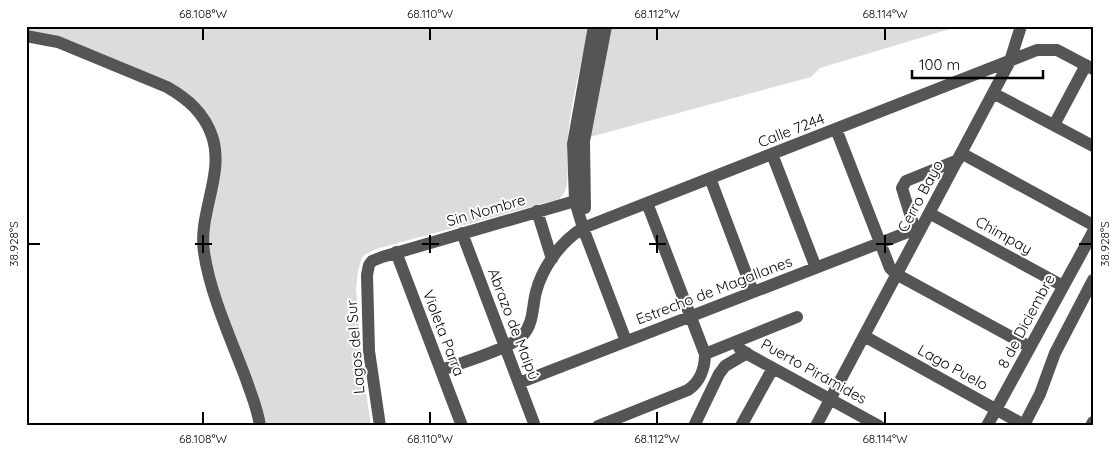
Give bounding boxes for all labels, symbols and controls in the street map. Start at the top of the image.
text: 68.108°W [179,6,228,21]
text: 68.110°W [407,6,454,21]
text: 68.112°W [634,6,680,21]
text: 68.114°W [862,6,908,21]
scale bar [912,48,1043,80]
text: 100 m [919,55,960,74]
street label: Calle 7244 [755,109,827,151]
street label: Cerro Bayo [893,157,947,235]
street label: Sin Nombre [444,190,528,230]
street label: Chimpay [972,212,1036,258]
text: 38.928°S [6,221,21,267]
text: 38.928°S [1097,221,1112,267]
street label: Estrecho de Magallanes [633,251,795,329]
street label: Abrazo de Maipú [484,266,544,382]
street label: 8 de Diciembre [993,271,1059,371]
street label: Violeta Parra [419,287,469,379]
street label: Lagos del Sur [341,299,369,395]
street label: Puerto Pirámides [758,334,870,408]
street label: Lago Puelo [914,340,992,394]
text: 68.108°W [179,431,228,446]
text: 68.110°W [407,431,454,446]
text: 68.112°W [634,431,680,446]
text: 68.114°W [862,431,908,446]

